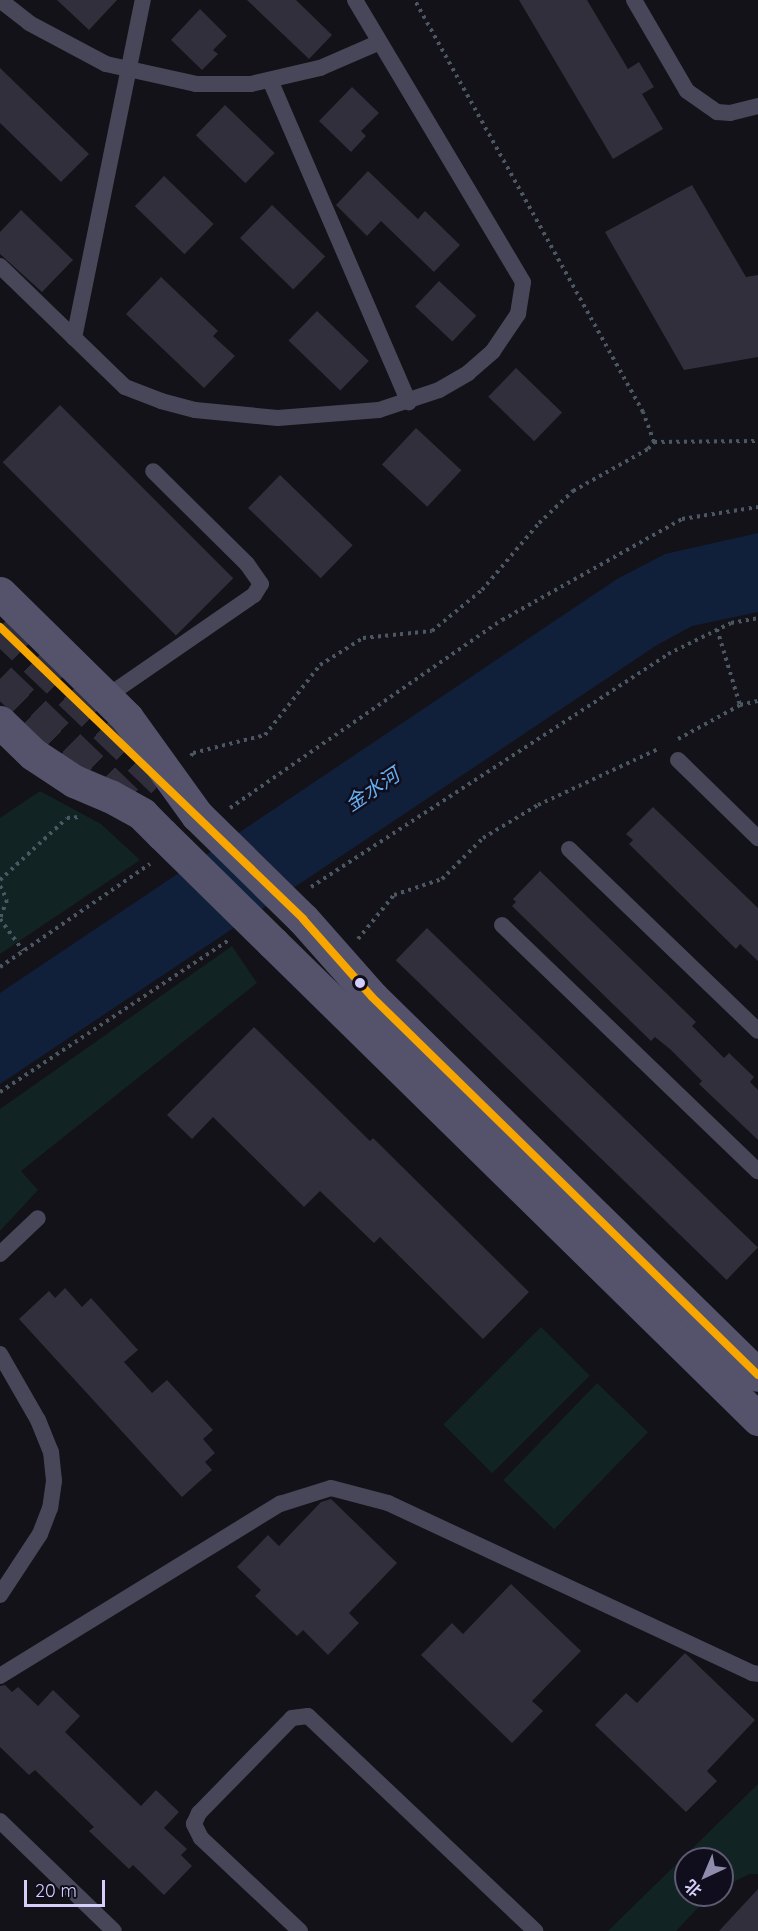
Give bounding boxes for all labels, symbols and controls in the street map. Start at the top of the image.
water label: 金水河 [340,762,404,816]
unlabelled marker [354,977,366,989]
north arrow [674,1847,734,1907]
scale bar [27,1868,108,1906]
text: 北 [680,1876,706,1901]
text: 20 m [35,1879,77,1902]

